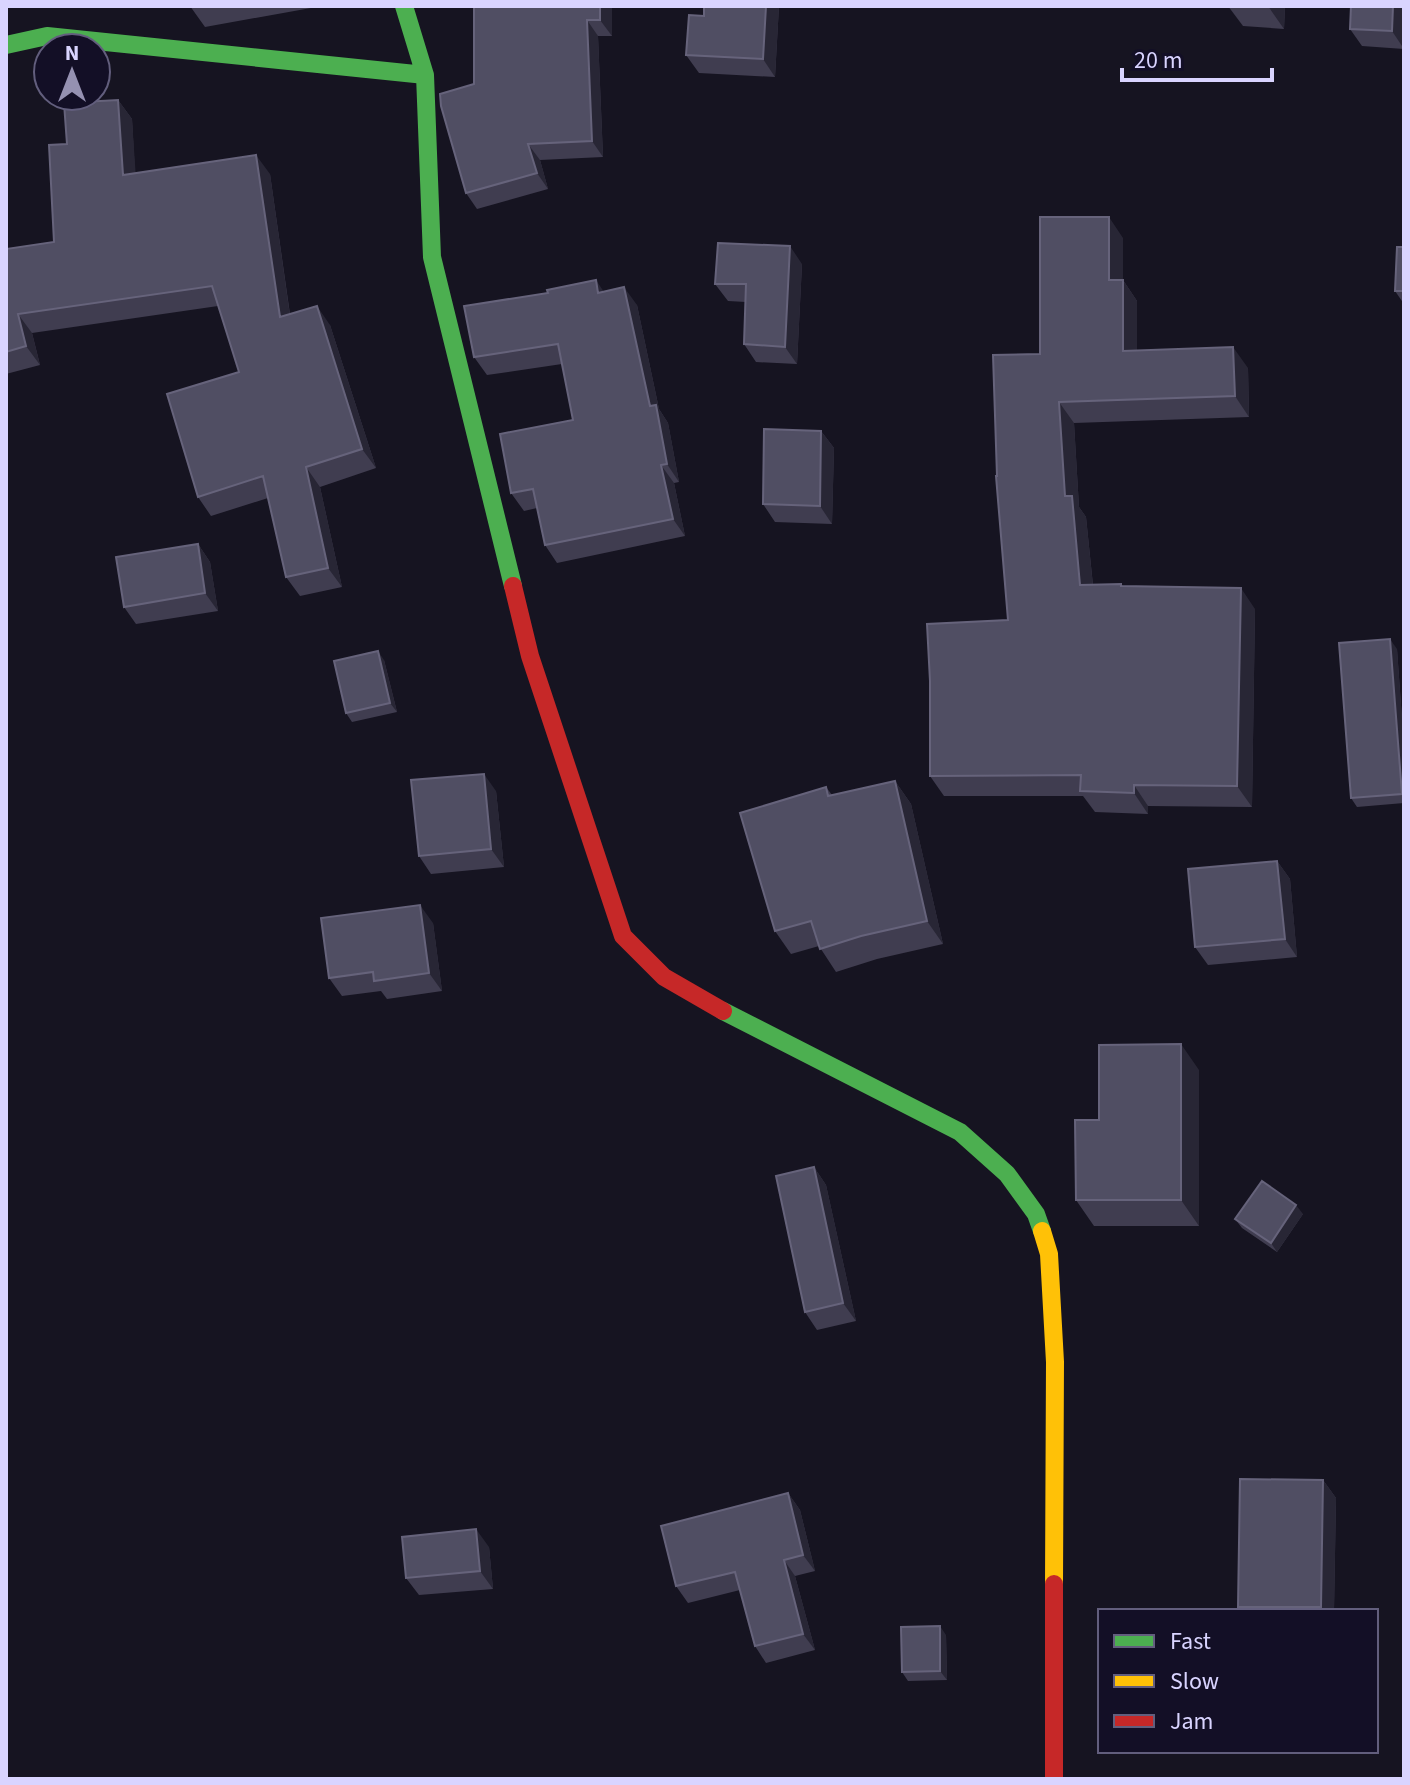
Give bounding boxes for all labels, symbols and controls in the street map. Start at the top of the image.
north arrow [32,32,112,112]
scale bar [1122,32,1272,82]
text: N [65,37,79,69]
text: 20 m [1134,43,1183,78]
legend [1098,1609,1378,1753]
text: Fast [1170,1624,1211,1659]
text: Slow [1170,1664,1219,1699]
text: Jam [1170,1704,1214,1739]

